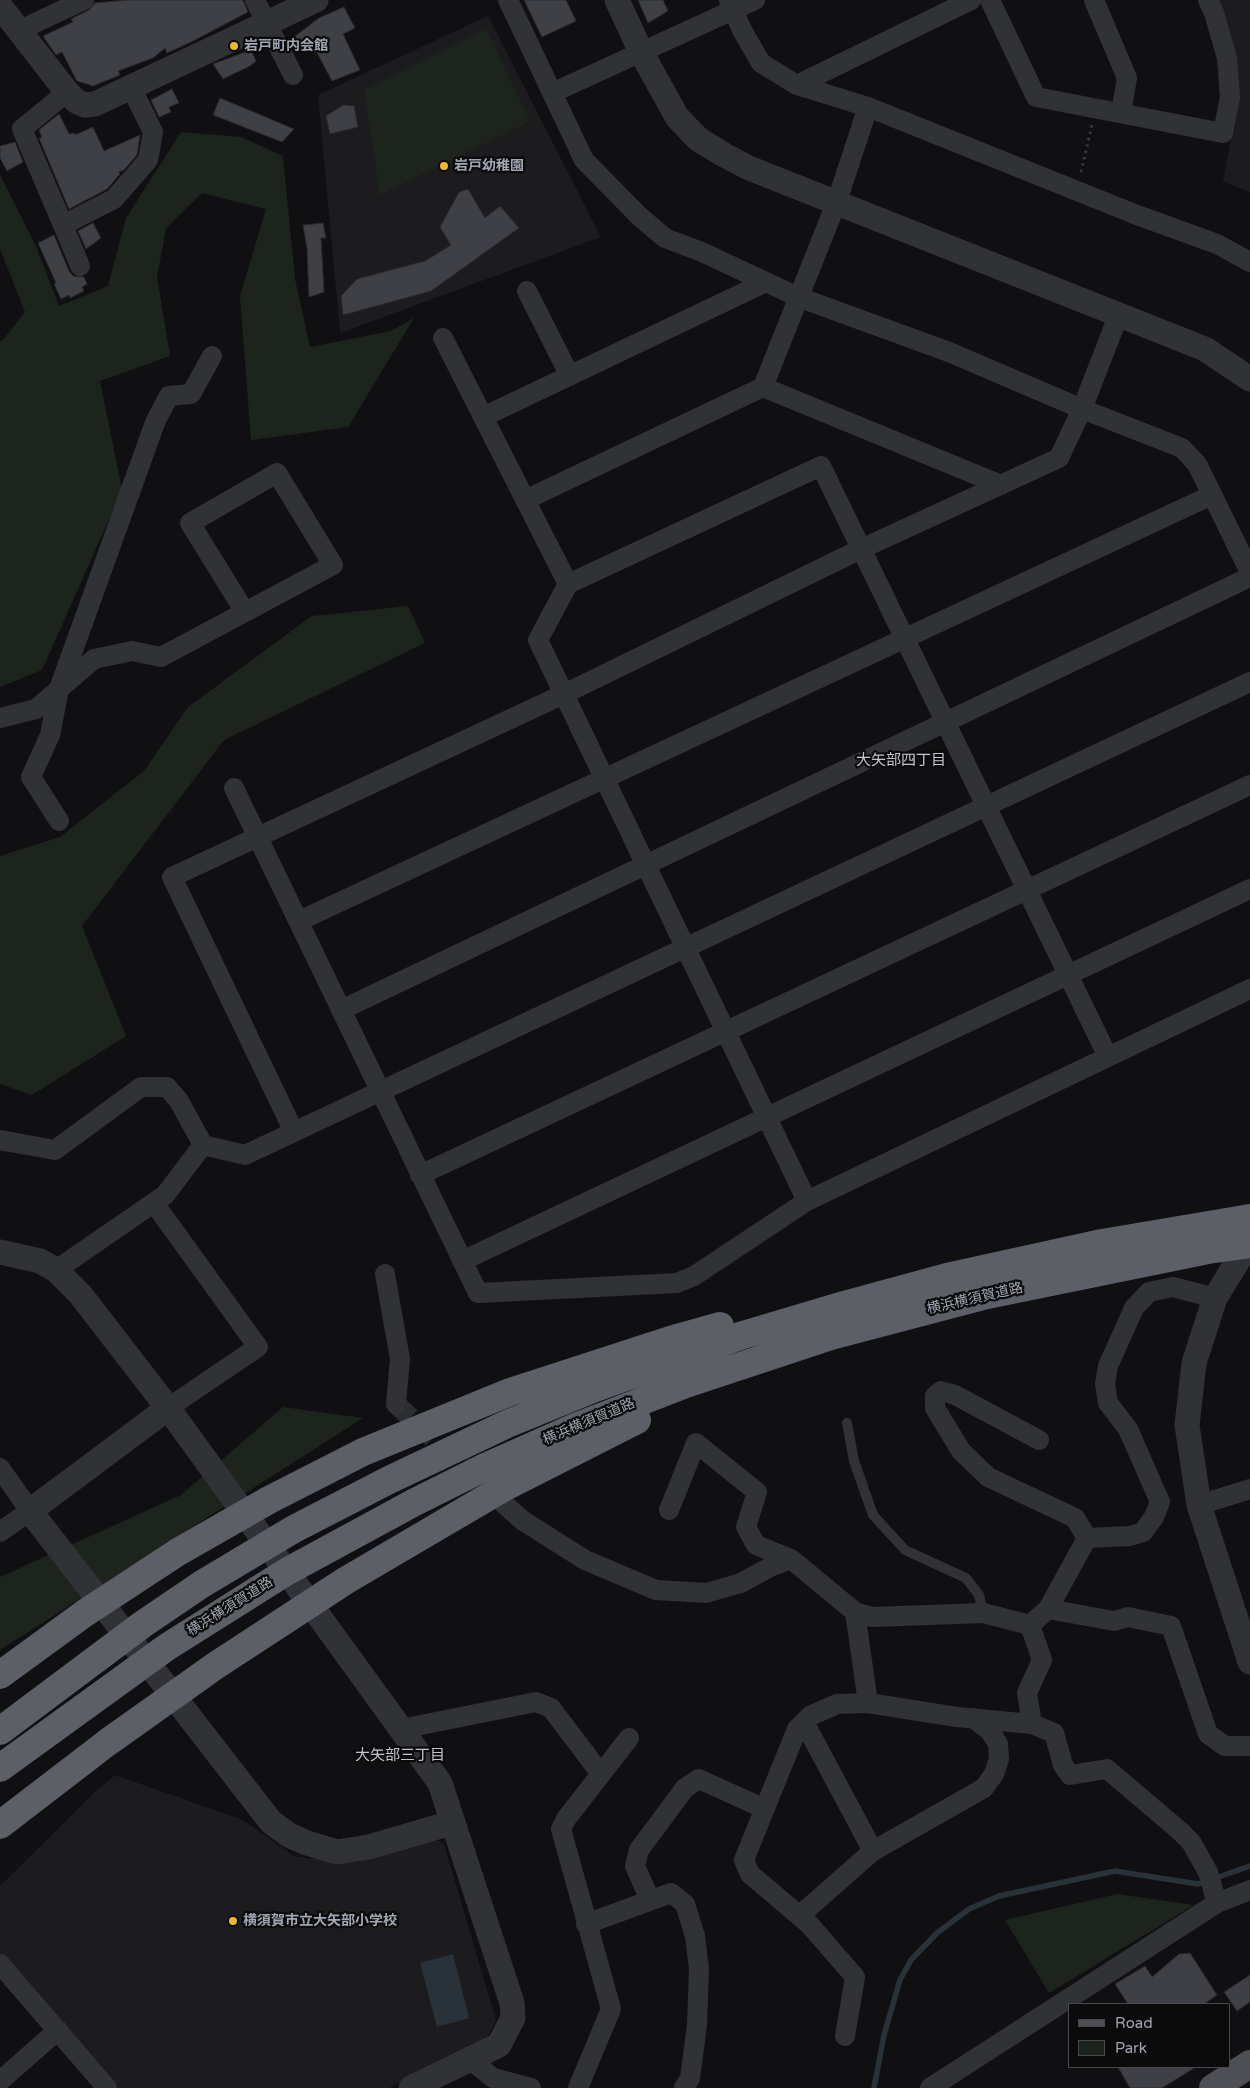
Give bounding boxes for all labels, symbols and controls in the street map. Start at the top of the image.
place label: 岩戸町内会館 [244,38,328,54]
marker: 岩戸町内会館 [228,40,240,52]
place label: 岩戸幼稚園 [454,158,524,174]
marker: 岩戸幼稚園 [438,160,450,172]
district label: 大矢部四丁目 [856,752,946,770]
street label: 横浜横須賀道路 [925,1280,1025,1318]
street label: 横浜横須賀道路 [541,1395,637,1449]
street label: 横浜横須賀道路 [184,1574,276,1640]
district label: 大矢部三丁目 [355,1747,445,1765]
place label: 横須賀市立大矢部小学校 [243,1913,397,1929]
marker: 横須賀市立大矢部小学校 [227,1915,239,1927]
legend [1068,2003,1230,2068]
text: Road [1115,2014,1153,2032]
text: Park [1115,2039,1147,2057]

